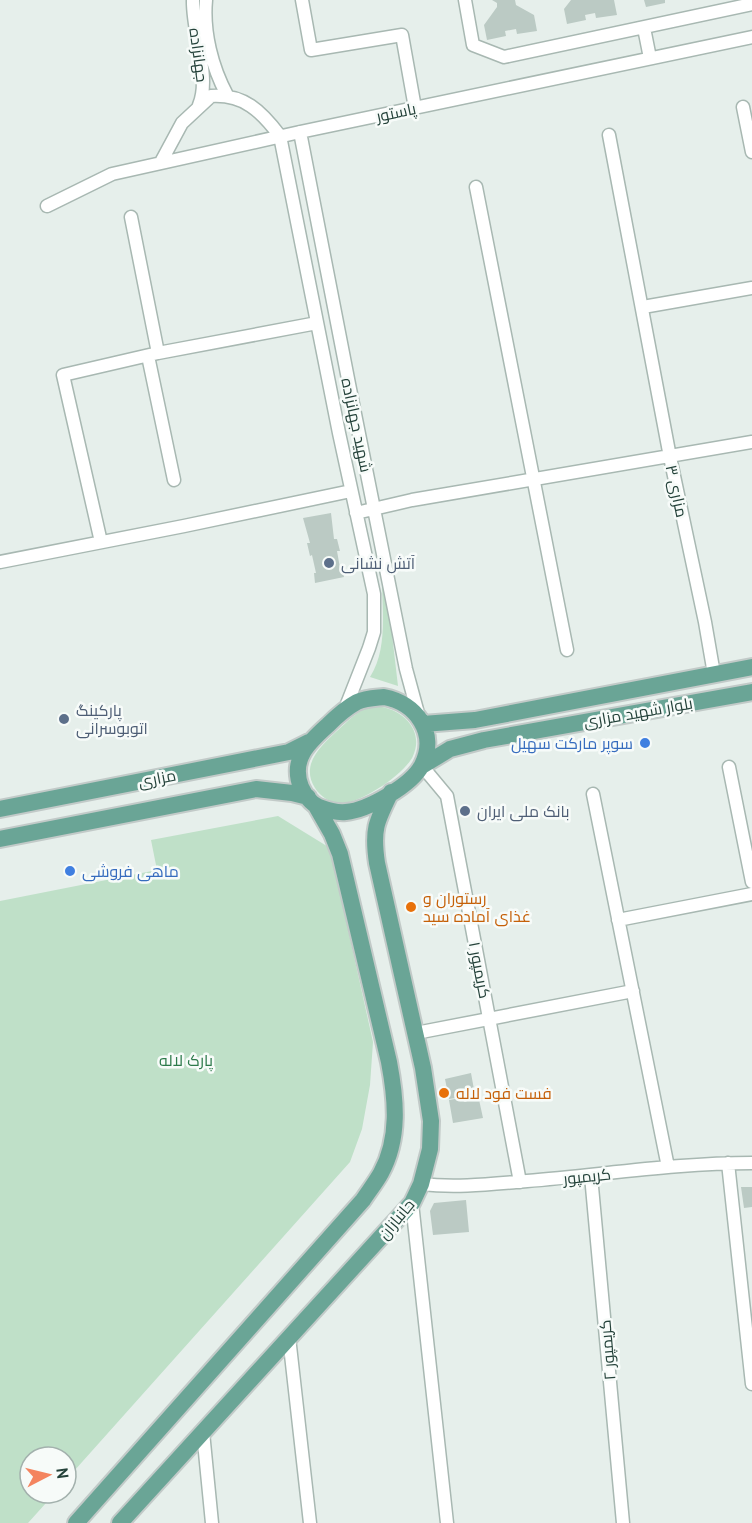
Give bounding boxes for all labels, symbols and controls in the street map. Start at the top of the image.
street label: جهانزاده [184,27,213,84]
street label: پاستور [373,98,419,128]
street label: شهید جهانزاده [336,376,377,474]
street label: مزاری ۳ [661,463,692,519]
place label: آتش نشانی [341,553,416,574]
marker: آتش نشانی [322,556,336,570]
street label: بلوار شهید مزاری [582,693,694,732]
place label: پارکینگ اتوبوسرانی [76,700,148,739]
marker: پارکینگ اتوبوسرانی [57,712,71,726]
place label: سوپر مارکت سهیل [511,733,633,755]
marker: سوپر مارکت سهیل [638,736,652,750]
street label: مزاری [136,765,178,792]
place label: بانک ملی ایران [477,801,570,822]
marker: بانک ملی ایران [458,804,472,818]
place label: ماهی فروشی [82,861,179,882]
marker: ماهی فروشی [63,864,77,878]
place label: رستوران و غذای آماده سید [423,888,531,927]
marker: رستوران و غذای آماده سید [404,900,418,914]
street label: کریمپور ۱ [464,940,495,1000]
park label: پارک لاله [159,1050,214,1072]
place label: فست فود لاله [456,1083,552,1103]
marker: فست فود لاله [437,1086,451,1100]
street label: کریمپور [561,1164,612,1190]
street label: جانبازان [373,1195,419,1244]
street label: کریمپور ۲ [594,1319,621,1381]
north arrow [18,1445,78,1505]
text: N [52,1467,73,1480]

